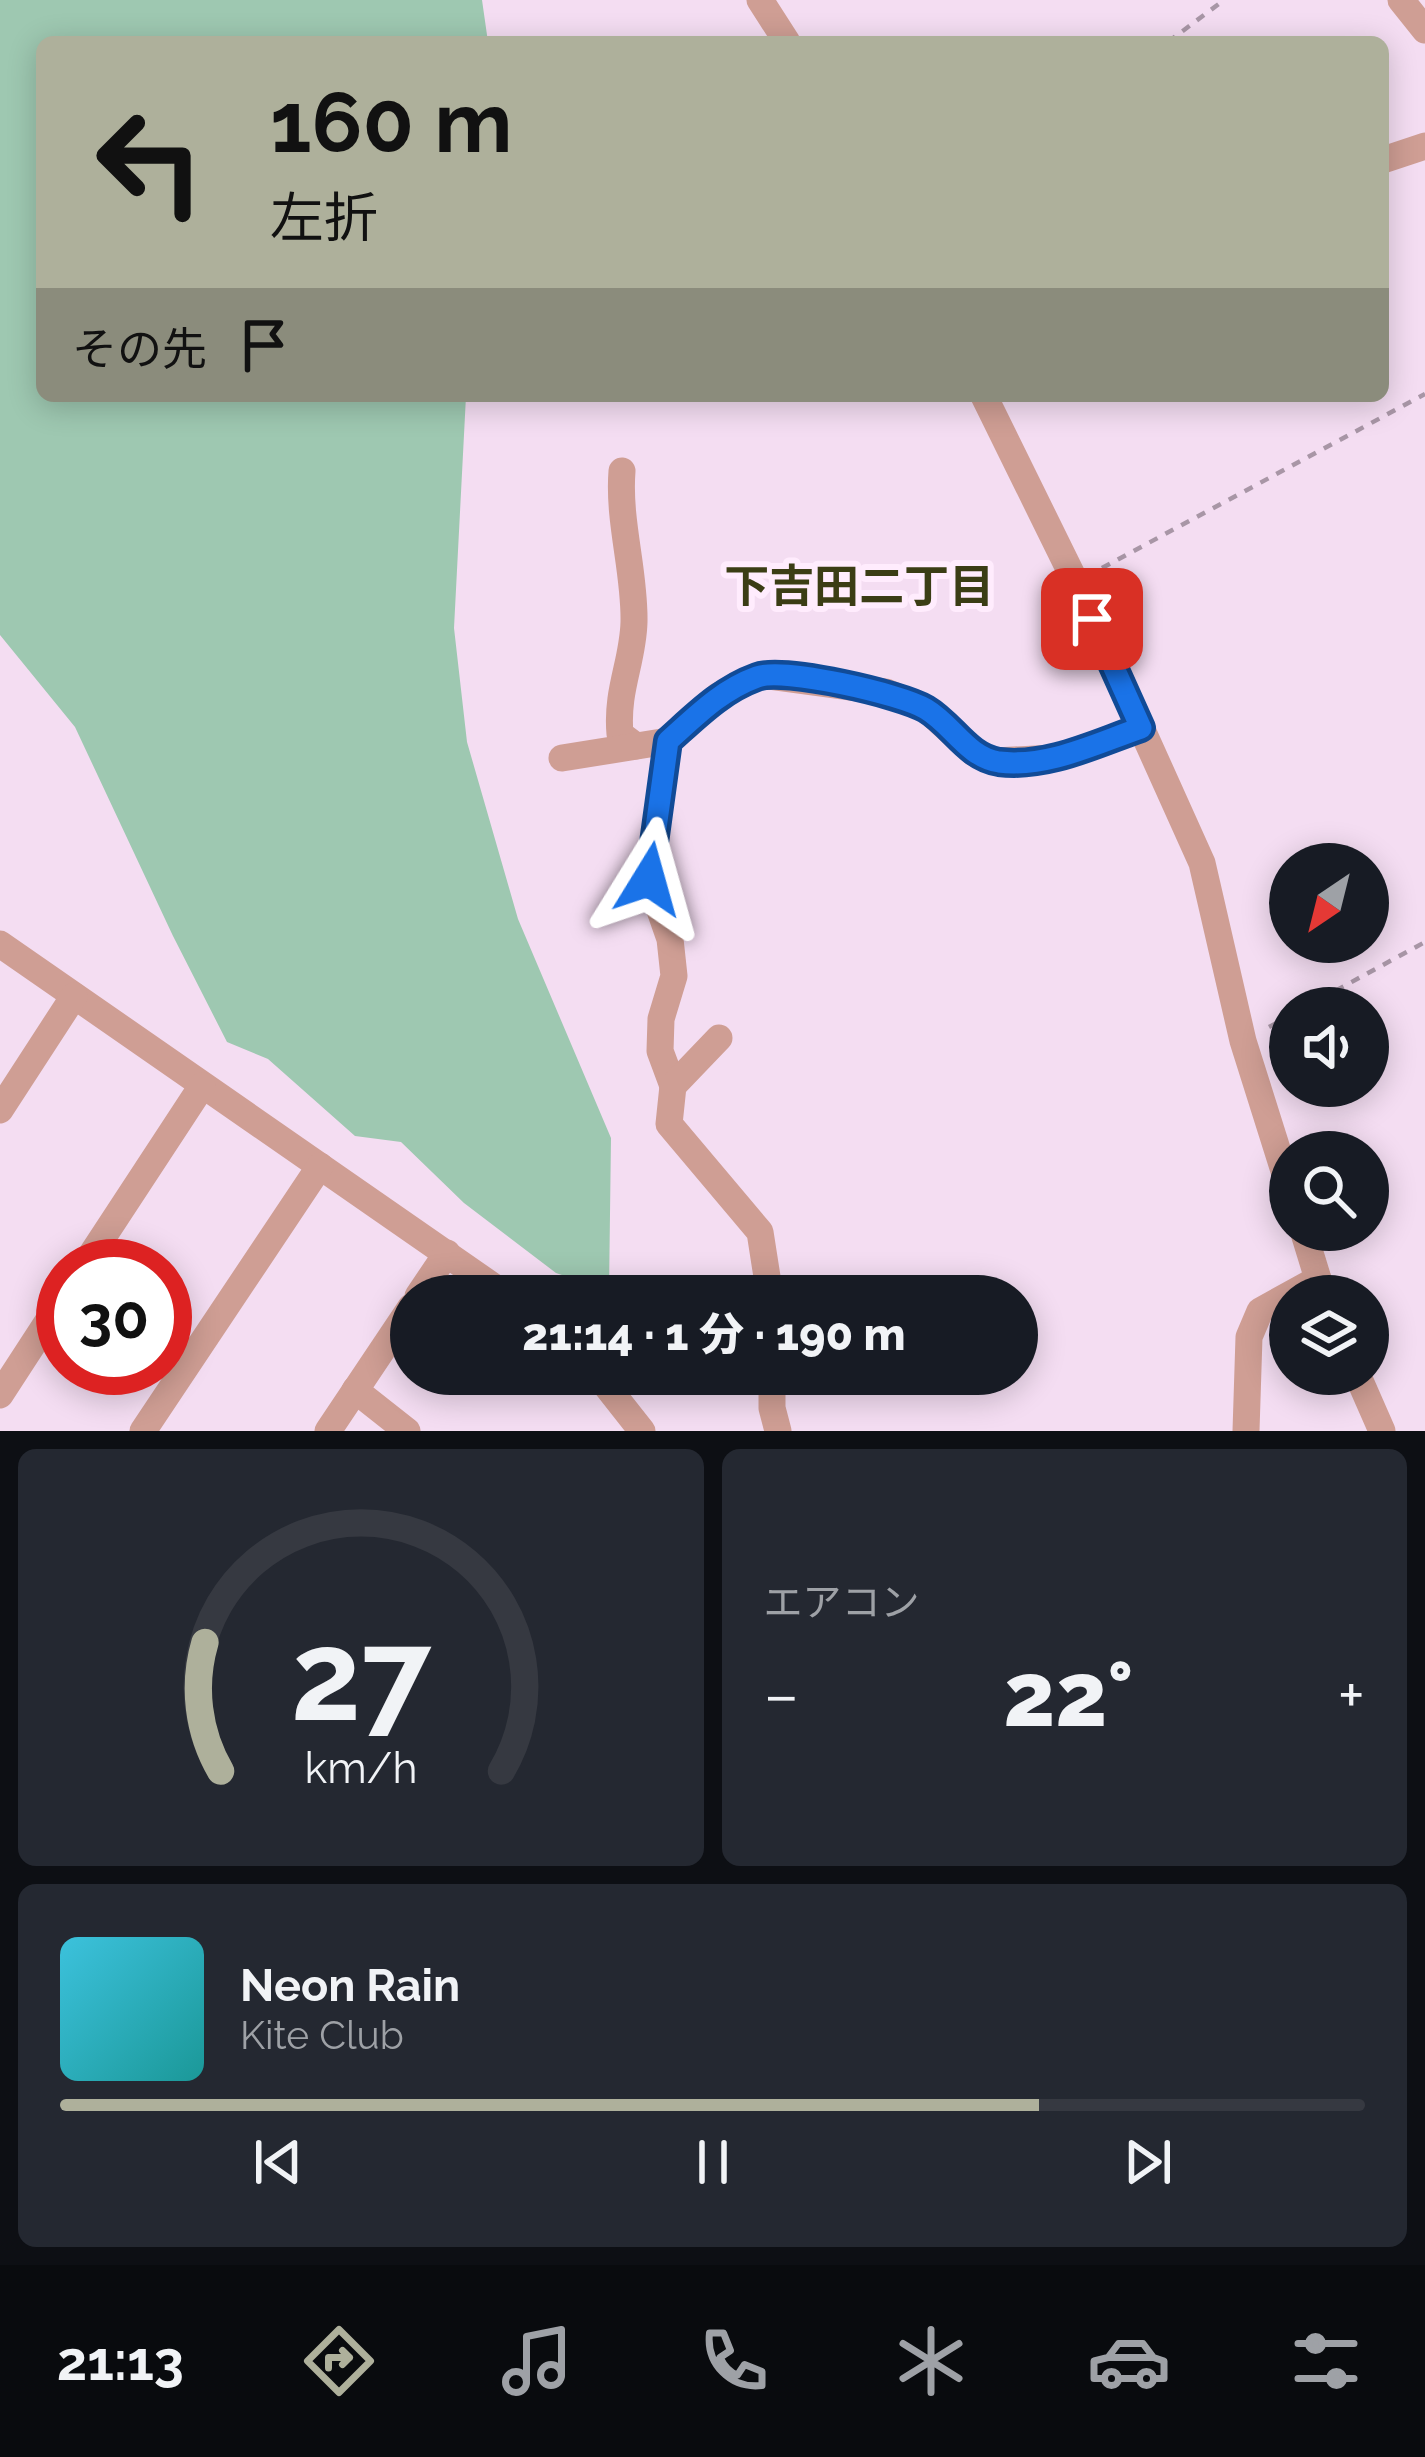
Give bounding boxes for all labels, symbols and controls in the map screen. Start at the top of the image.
text: 160 m [270,73,512,172]
icon: left [72,84,228,240]
text: 左折 [270,186,378,250]
icon: arrive [231,312,297,378]
text: その先 [72,323,207,376]
district label: 下吉田二丁目 [724,560,994,613]
pin [1041,568,1143,670]
icon: arrive [1059,586,1125,652]
position arrow [586,816,712,942]
north arrow [1269,843,1389,963]
map controls [1269,843,1389,1395]
button: sound [1269,987,1389,1107]
button: search [1269,1131,1389,1251]
speed limit sign: 30 [36,1239,192,1395]
button: layers [1269,1275,1389,1395]
text: 21:14 · 1 分 · 190 m [522,1308,906,1361]
text: エアコン [764,1579,920,1625]
text: 27 [291,1603,432,1749]
text: 22° [1003,1641,1134,1747]
text: − [764,1656,799,1733]
text: + [1338,1656,1365,1733]
text: km/h [304,1742,417,1792]
text: Neon Rain [240,1959,460,2012]
text: Kite Club [240,2012,404,2058]
icon: previous [245,2129,311,2195]
icon: pause [680,2129,746,2195]
icon: next [1115,2129,1181,2195]
icon: directions [297,2319,381,2403]
icon: music [495,2319,579,2403]
icon: phone [692,2319,776,2403]
icon: climate [889,2319,973,2403]
icon: car [1087,2319,1171,2403]
icon: filters [1284,2319,1368,2403]
text: 21:13 [57,2329,184,2393]

